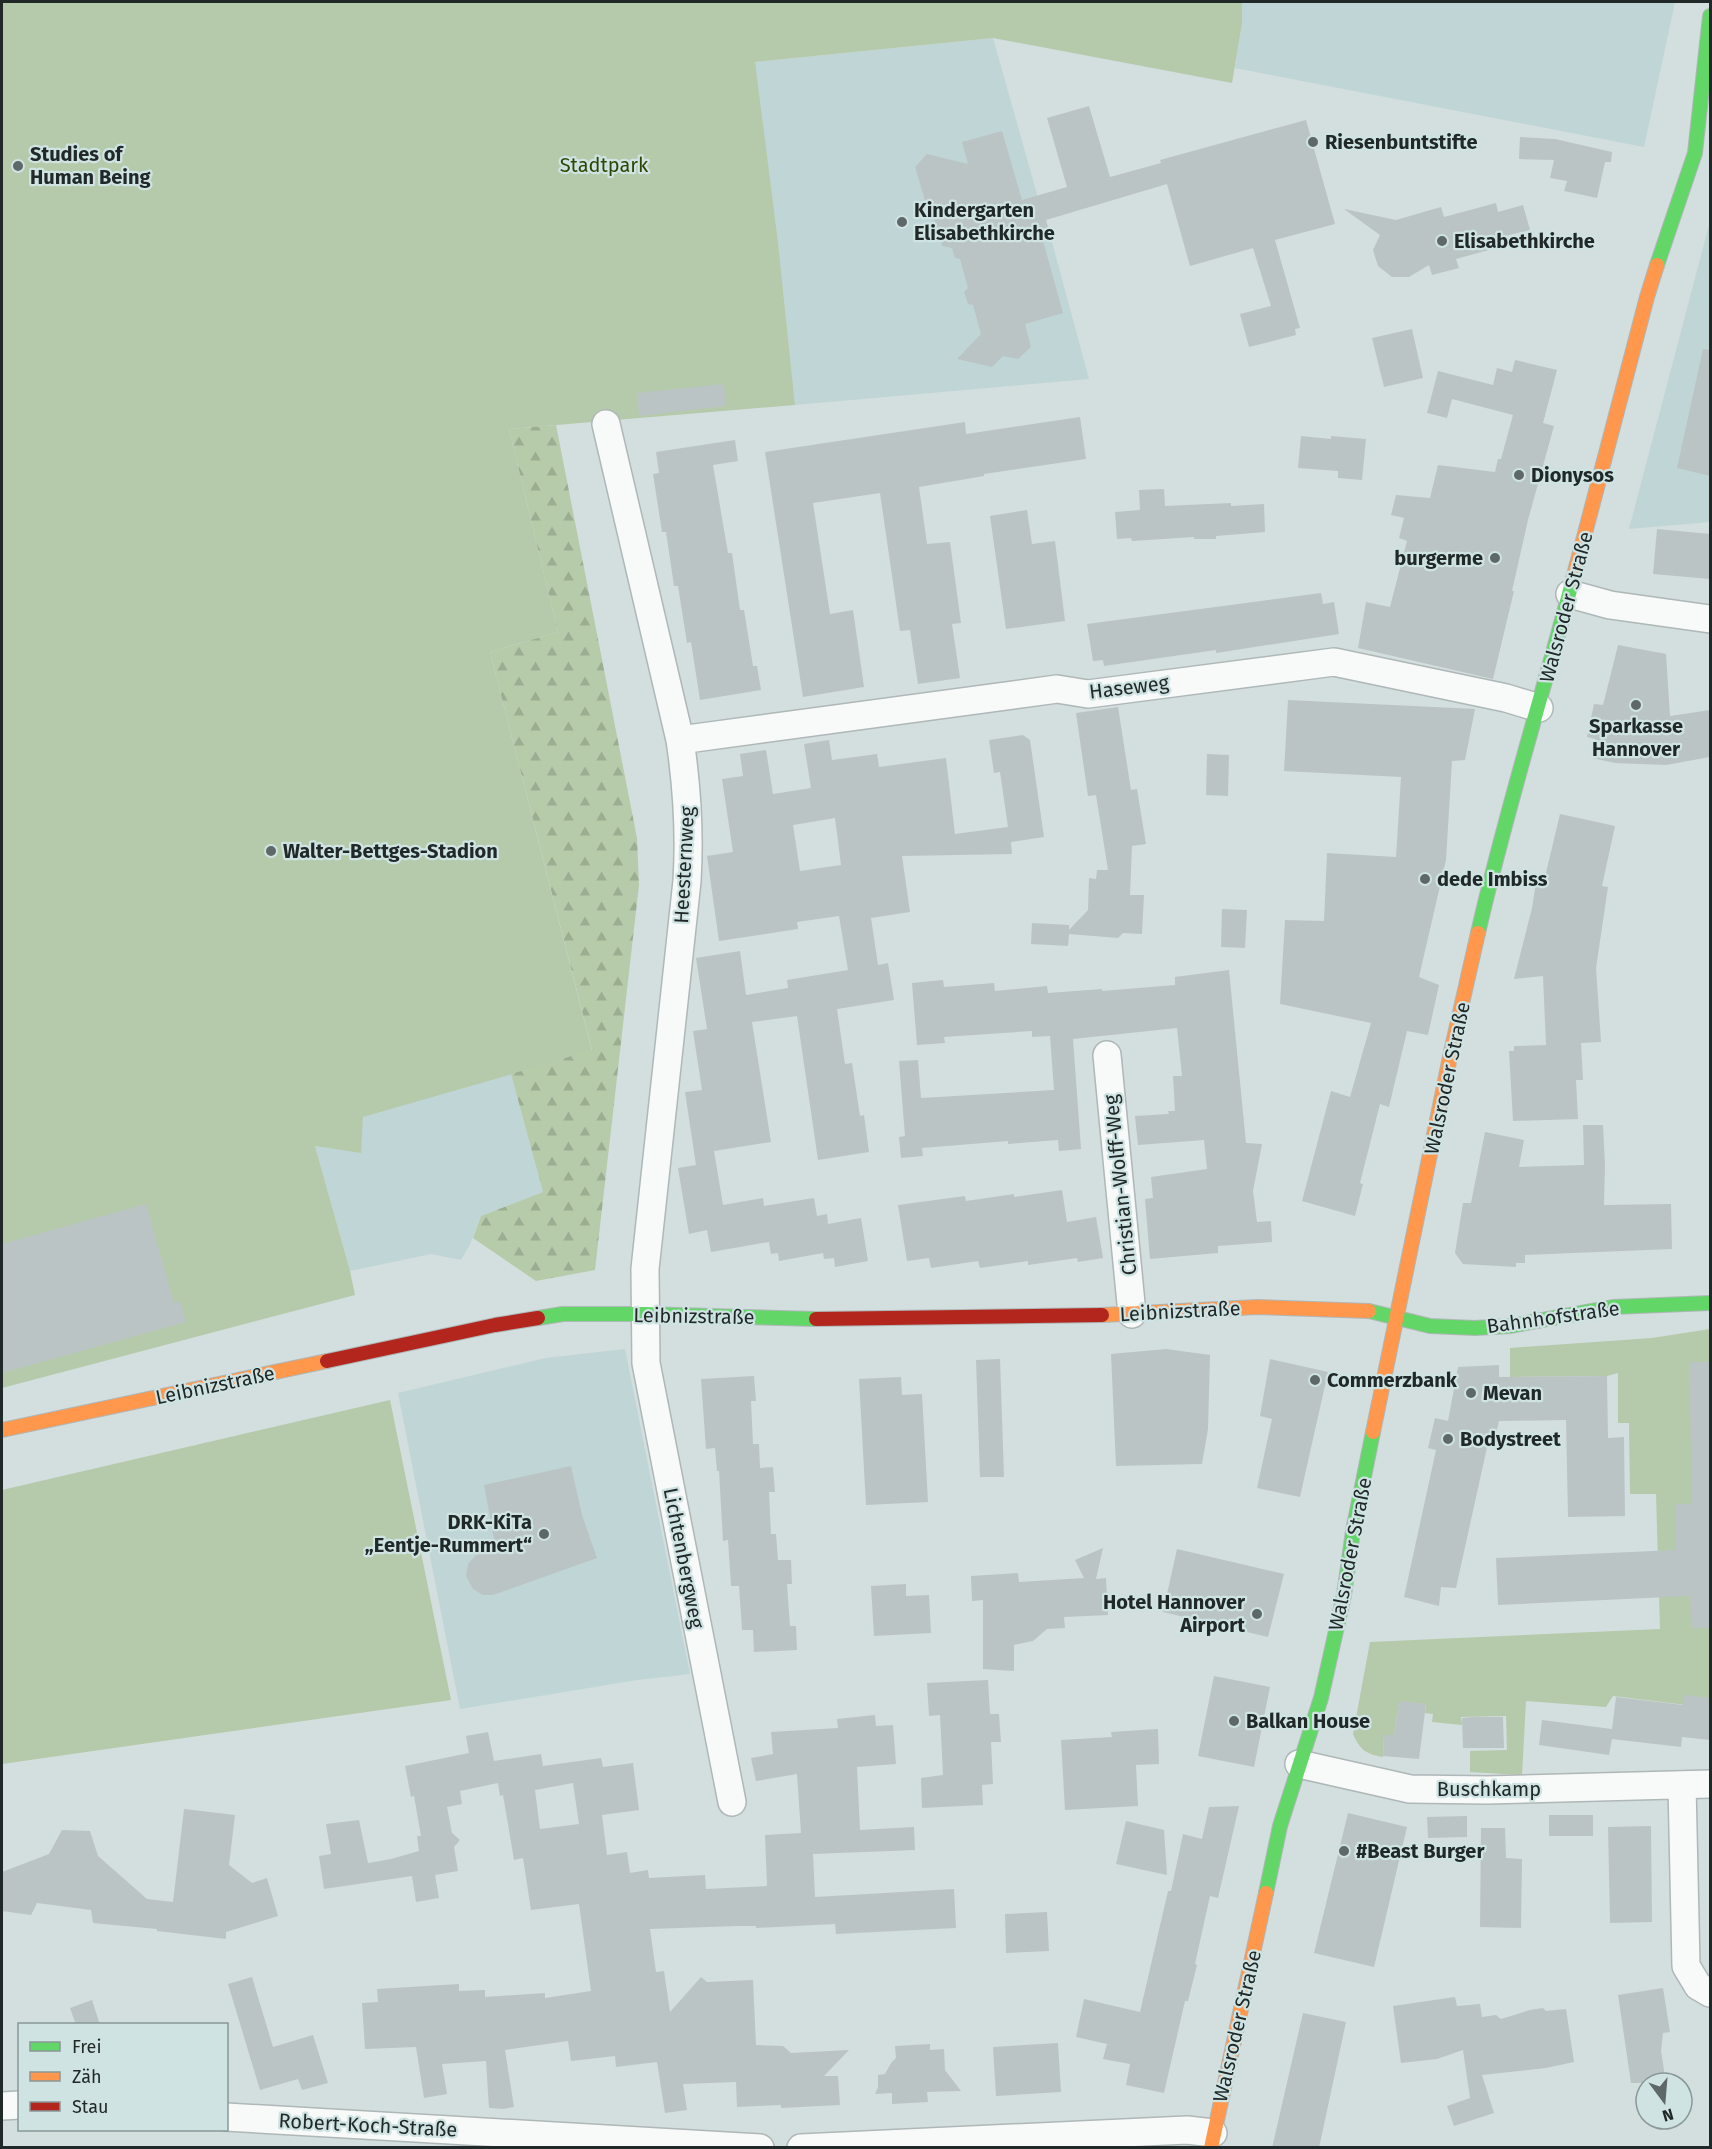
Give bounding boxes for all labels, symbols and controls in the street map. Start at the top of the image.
place label: Riesenbuntstifte [1325,130,1477,154]
marker: Riesenbuntstifte [1306,135,1320,149]
place label: Studies of Human Being [30,142,151,189]
park label: Stadtpark [560,153,649,177]
marker: Studies of Human Being [11,159,25,173]
place label: Kindergarten Elisabethkirche [914,198,1055,245]
marker: Kindergarten Elisabethkirche [895,215,909,229]
place label: Elisabethkirche [1454,229,1595,253]
marker: Elisabethkirche [1435,234,1449,248]
place label: Dionysos [1531,463,1614,487]
marker: Dionysos [1512,468,1526,482]
street label: Walsroder Straße [1534,529,1598,685]
place label: burgerme [1394,546,1483,570]
marker: burgerme [1488,551,1502,565]
street label: Haseweg [1088,670,1171,704]
marker: Sparkasse Hannover [1629,698,1643,712]
place label: Sparkasse Hannover [1589,714,1683,761]
street label: Heesternweg [669,805,699,924]
place label: Walter-Bettges-Stadion [283,839,498,863]
marker: Walter-Bettges-Stadion [264,844,278,858]
place label: dede Imbiss [1437,867,1548,891]
marker: dede Imbiss [1418,872,1432,886]
street label: Walsroder Straße [1419,1000,1475,1156]
street label: Christian-Wolff-Weg [1099,1093,1141,1276]
street label: Leibnizstraße [1119,1296,1241,1326]
street label: Bahnhofstraße [1485,1296,1621,1338]
street label: Leibnizstraße [633,1303,755,1329]
street label: Leibnizstraße [153,1361,277,1409]
place label: Commerzbank [1327,1368,1458,1392]
marker: Commerzbank [1308,1373,1322,1387]
place label: Mevan [1483,1381,1542,1405]
marker: Mevan [1464,1386,1478,1400]
place label: Bodystreet [1460,1427,1561,1451]
marker: Bodystreet [1441,1432,1455,1446]
street label: Walsroder Straße [1323,1476,1377,1632]
street label: Lichtenbergweg [659,1486,710,1631]
place label: DRK-KiTa „Eentje-Rummert“ [365,1510,532,1557]
marker: DRK-KiTa „Eentje-Rummert“ [537,1527,551,1541]
place label: Hotel Hannover Airport [1103,1590,1246,1637]
marker: Hotel Hannover Airport [1250,1607,1264,1621]
place label: Balkan House [1246,1709,1370,1733]
marker: Balkan House [1227,1714,1241,1728]
street label: Buschkamp [1437,1777,1541,1801]
place label: #Beast Burger [1356,1839,1485,1863]
marker: #Beast Burger [1337,1844,1351,1858]
street label: Walsroder Straße [1208,1948,1266,2104]
legend [18,2023,228,2131]
text: Frei [72,2036,102,2058]
text: Zäh [72,2066,101,2088]
north arrow [1634,2071,1694,2131]
text: Stau [72,2096,108,2118]
text: N [1660,2104,1676,2126]
street label: Robert-Koch-Straße [278,2108,458,2142]

